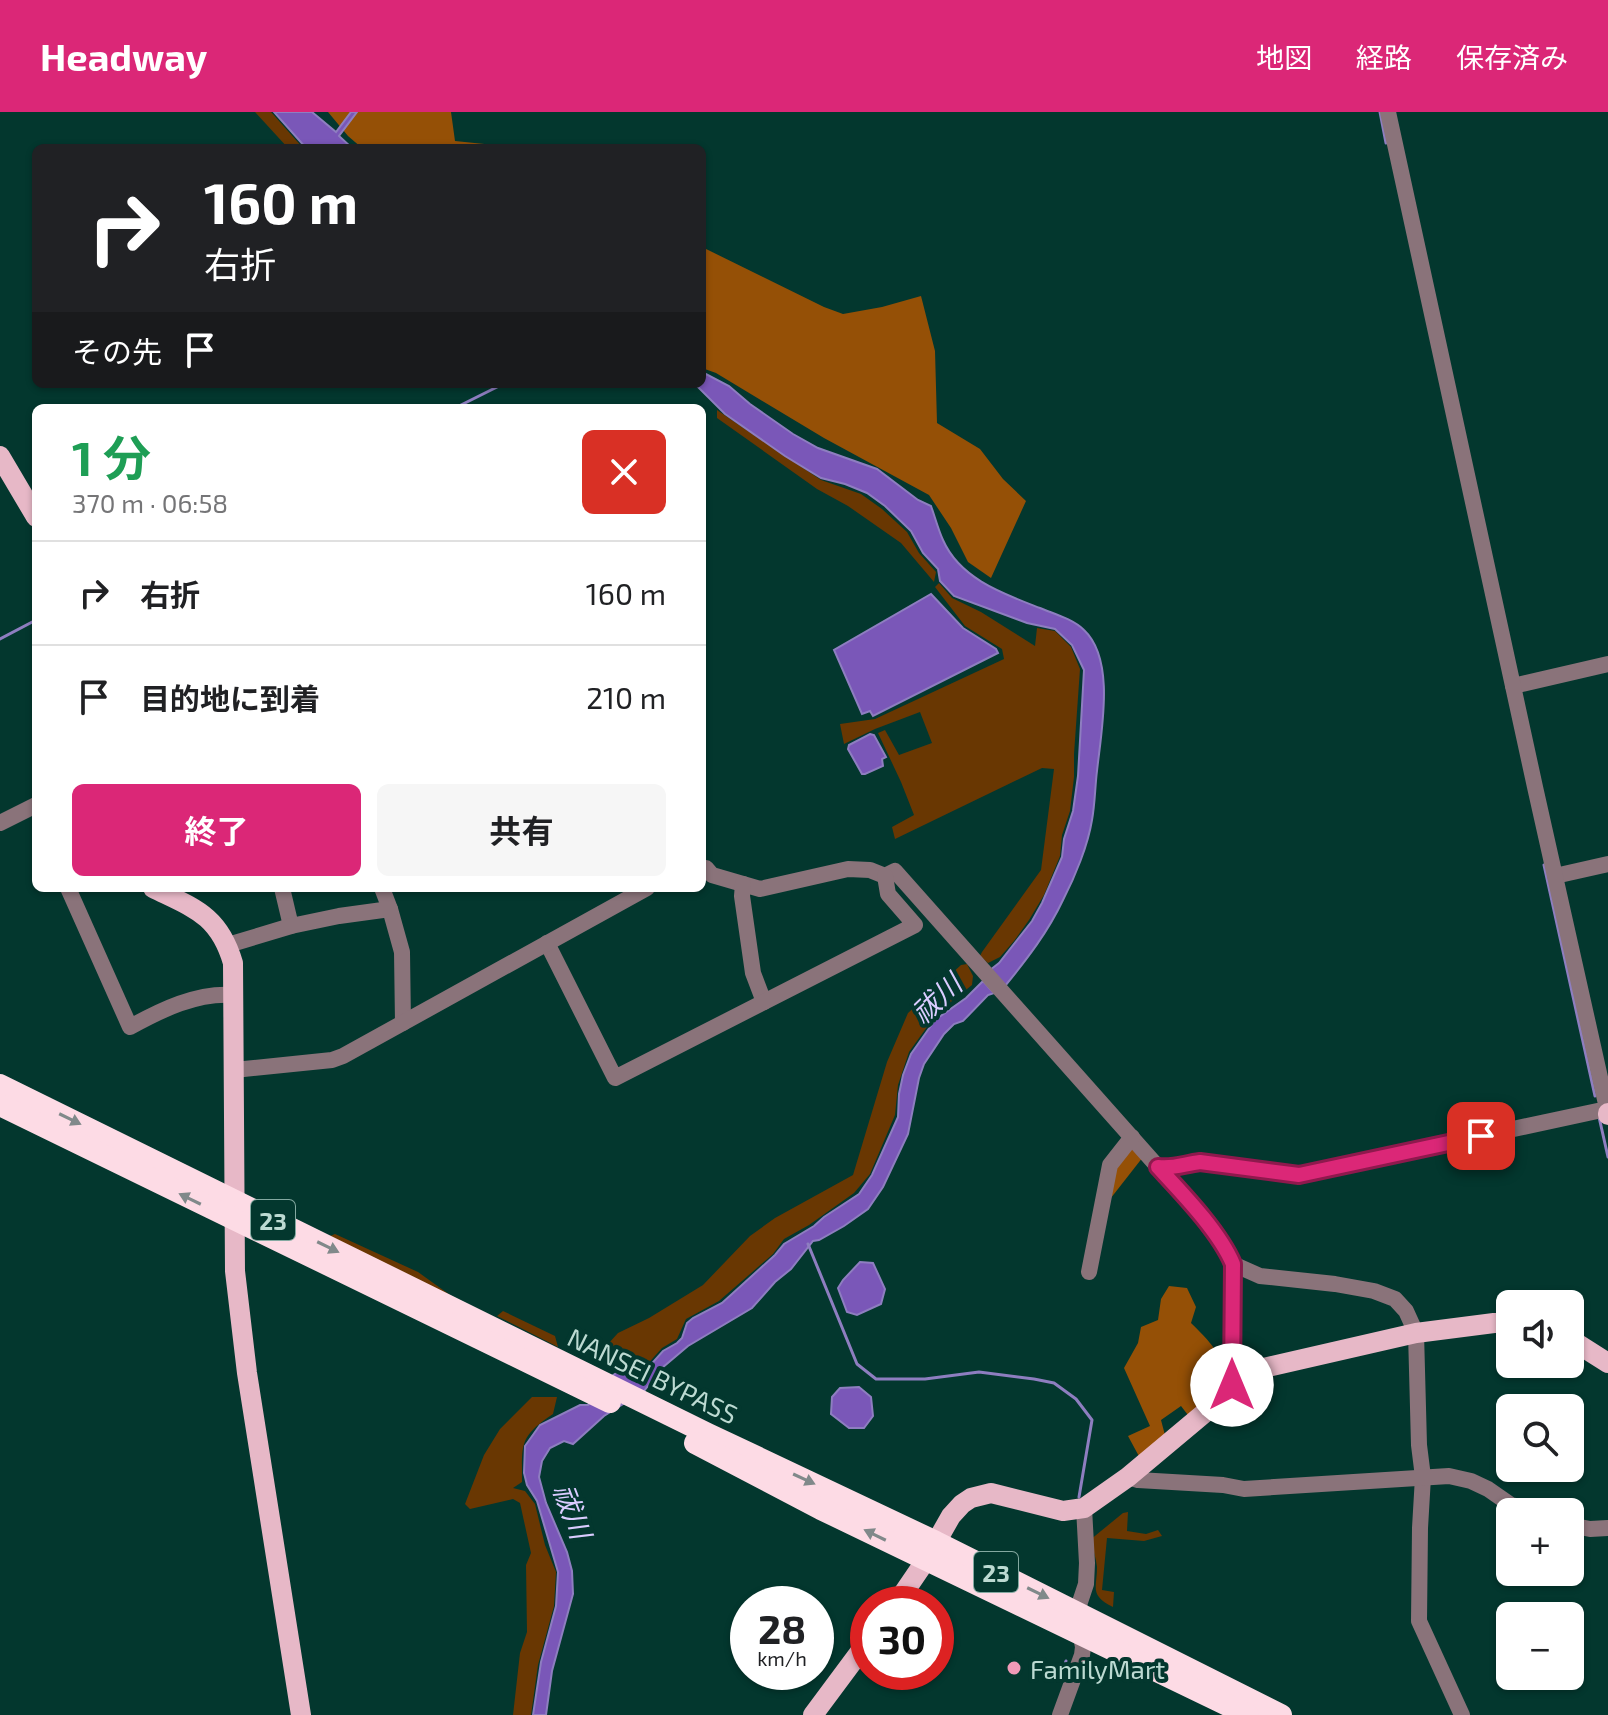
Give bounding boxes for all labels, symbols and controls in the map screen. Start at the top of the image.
text: Headway [40,33,207,79]
text: 地図 [1256,40,1312,74]
text: 経路 [1356,40,1412,74]
text: 保存済み [1456,40,1568,74]
text: 160 m [204,168,358,235]
icon: right [72,176,176,280]
text: 右折 [204,242,276,285]
icon: arrive [178,328,222,372]
text: その先 [72,333,162,369]
text: 1 分 [72,428,151,486]
button: close [582,430,666,514]
text: 370 m · 06:58 [72,487,228,518]
icon: right [72,571,116,615]
text: 160 m [586,575,666,611]
text: 右折 [140,576,200,612]
icon: arrive [72,675,116,719]
text: 210 m [586,679,666,715]
text: 目的地に到着 [140,680,320,716]
button: 終了 [72,784,361,876]
button: 共有 [377,784,666,876]
water label: 祓川 [904,964,970,1030]
pin [1447,1102,1515,1170]
one-way arrow [59,1112,82,1125]
icon: arrive [1459,1114,1503,1158]
one-way arrow [178,1192,201,1205]
road number: 23 [251,1200,295,1240]
one-way arrow [317,1240,340,1253]
map controls [1496,1290,1584,1690]
button: sound [1496,1290,1584,1378]
street label: NANSEI BYPASS [563,1321,743,1429]
position arrow [1190,1343,1274,1427]
button: search [1496,1394,1584,1482]
one-way arrow [792,1472,816,1486]
water label: 祓川 [547,1479,600,1546]
button: + [1496,1498,1584,1586]
one-way arrow [864,1528,887,1542]
road number: 23 [974,1552,1018,1592]
speed limit sign: 30 [850,1586,954,1690]
one-way arrow [1026,1586,1049,1599]
button: − [1496,1602,1584,1690]
text: 28 [758,1604,806,1652]
text: km/h [757,1646,807,1670]
place label: FamilyMart [1030,1653,1165,1684]
marker: FamilyMart [1005,1659,1023,1677]

